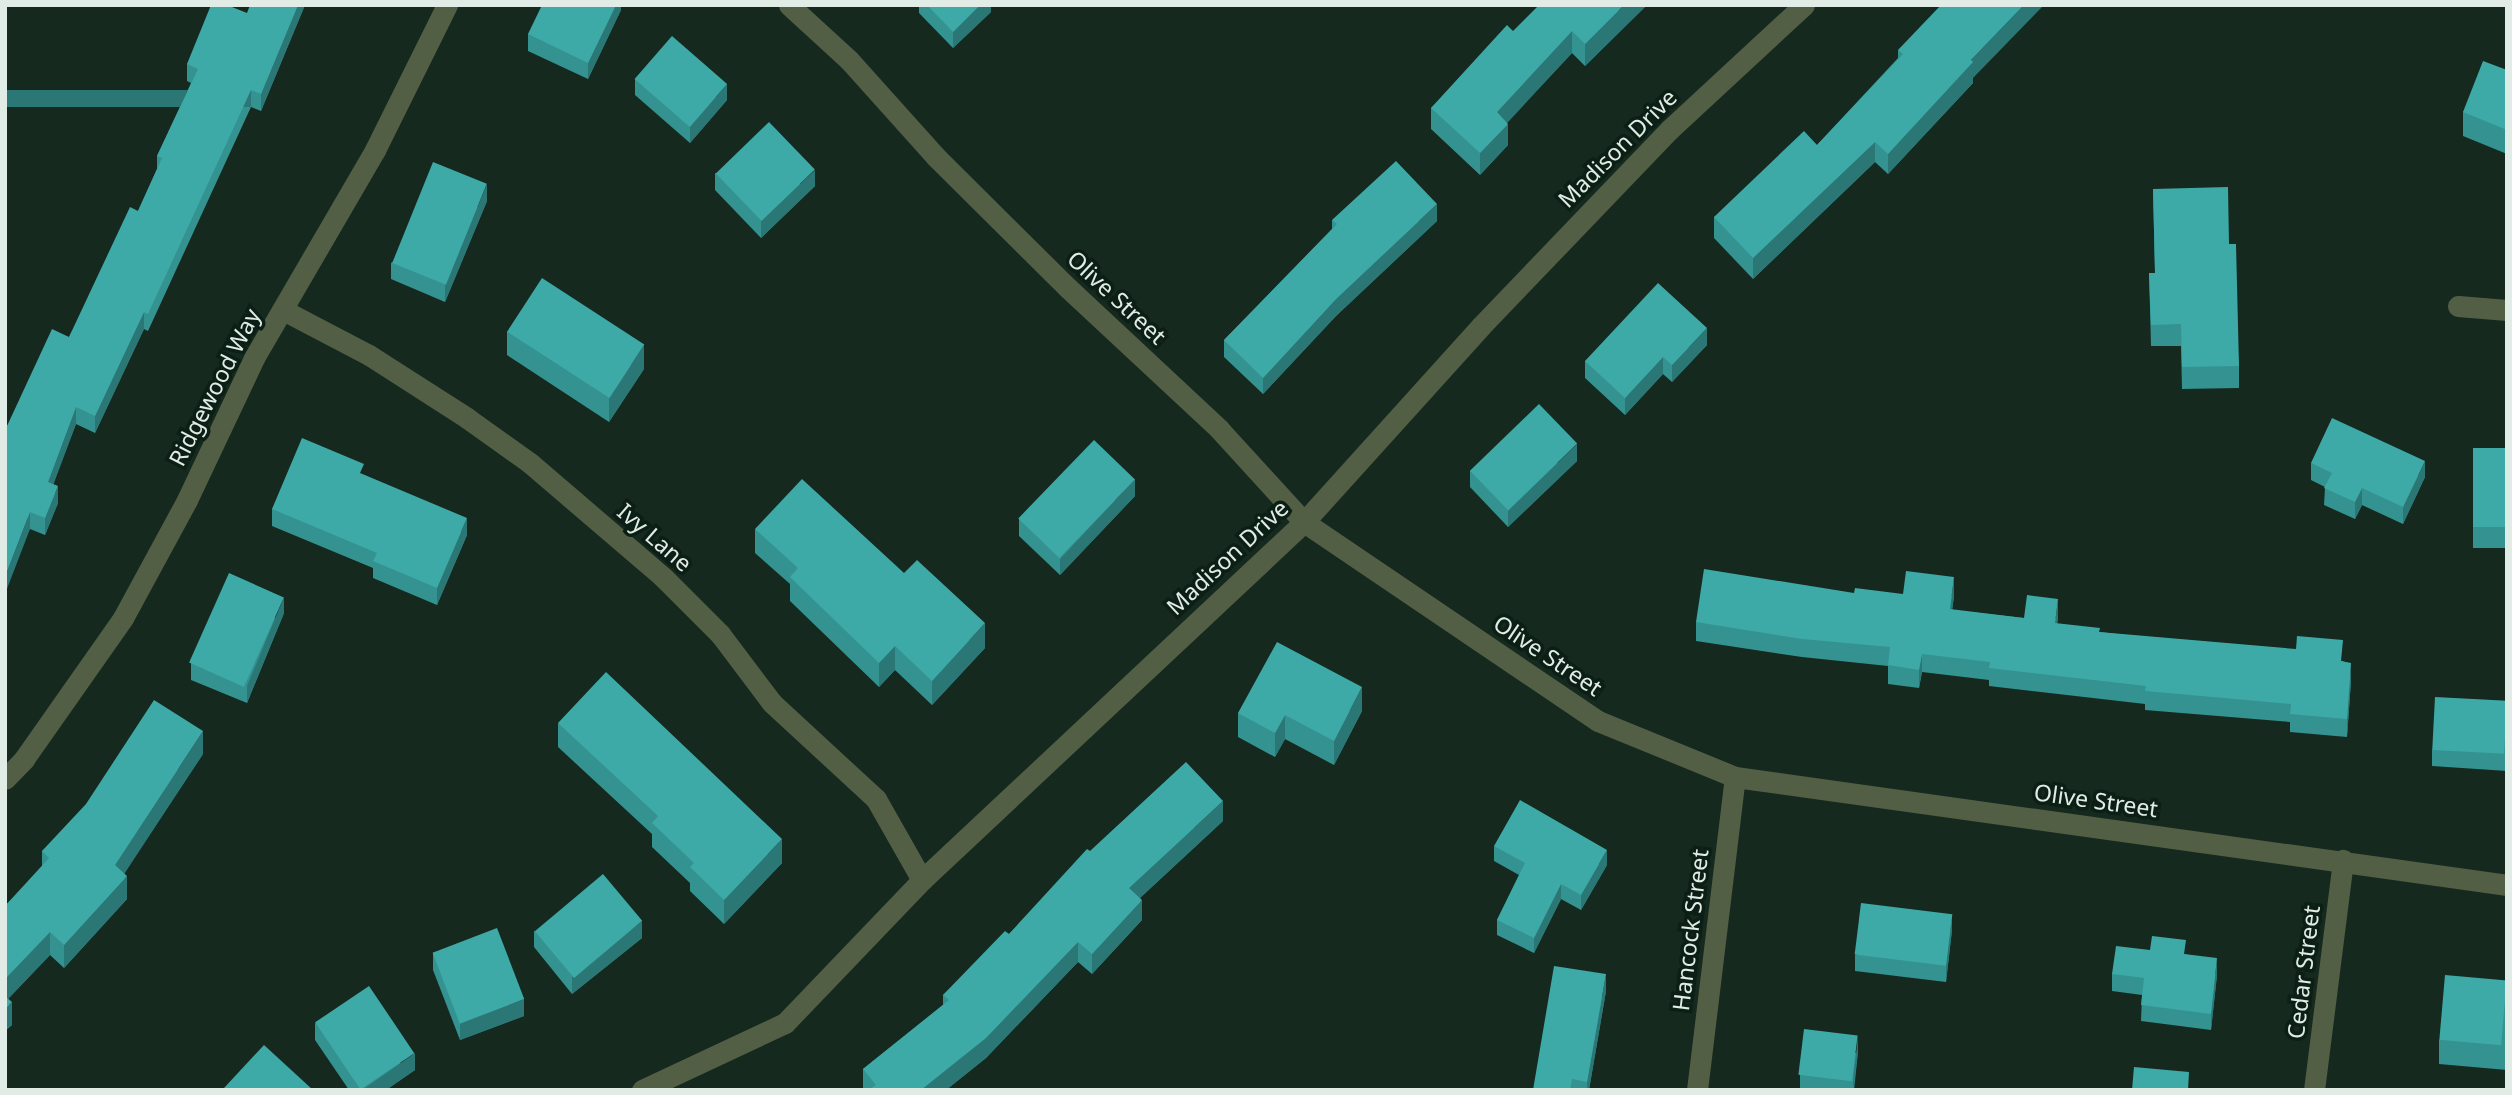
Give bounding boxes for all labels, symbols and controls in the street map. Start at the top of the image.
street label: Madison Drive [1552,83,1682,213]
street label: Olive Street [1062,244,1172,350]
street label: Ridgewood Way [163,304,265,470]
street label: Madison Drive [1161,494,1293,620]
street label: Ivy Lane [612,497,698,577]
street label: Olive Street [1489,609,1607,701]
street label: Olive Street [2032,778,2160,822]
street label: Hancock Street [1666,848,1714,1012]
street label: Cedar Street [2281,904,2325,1040]

